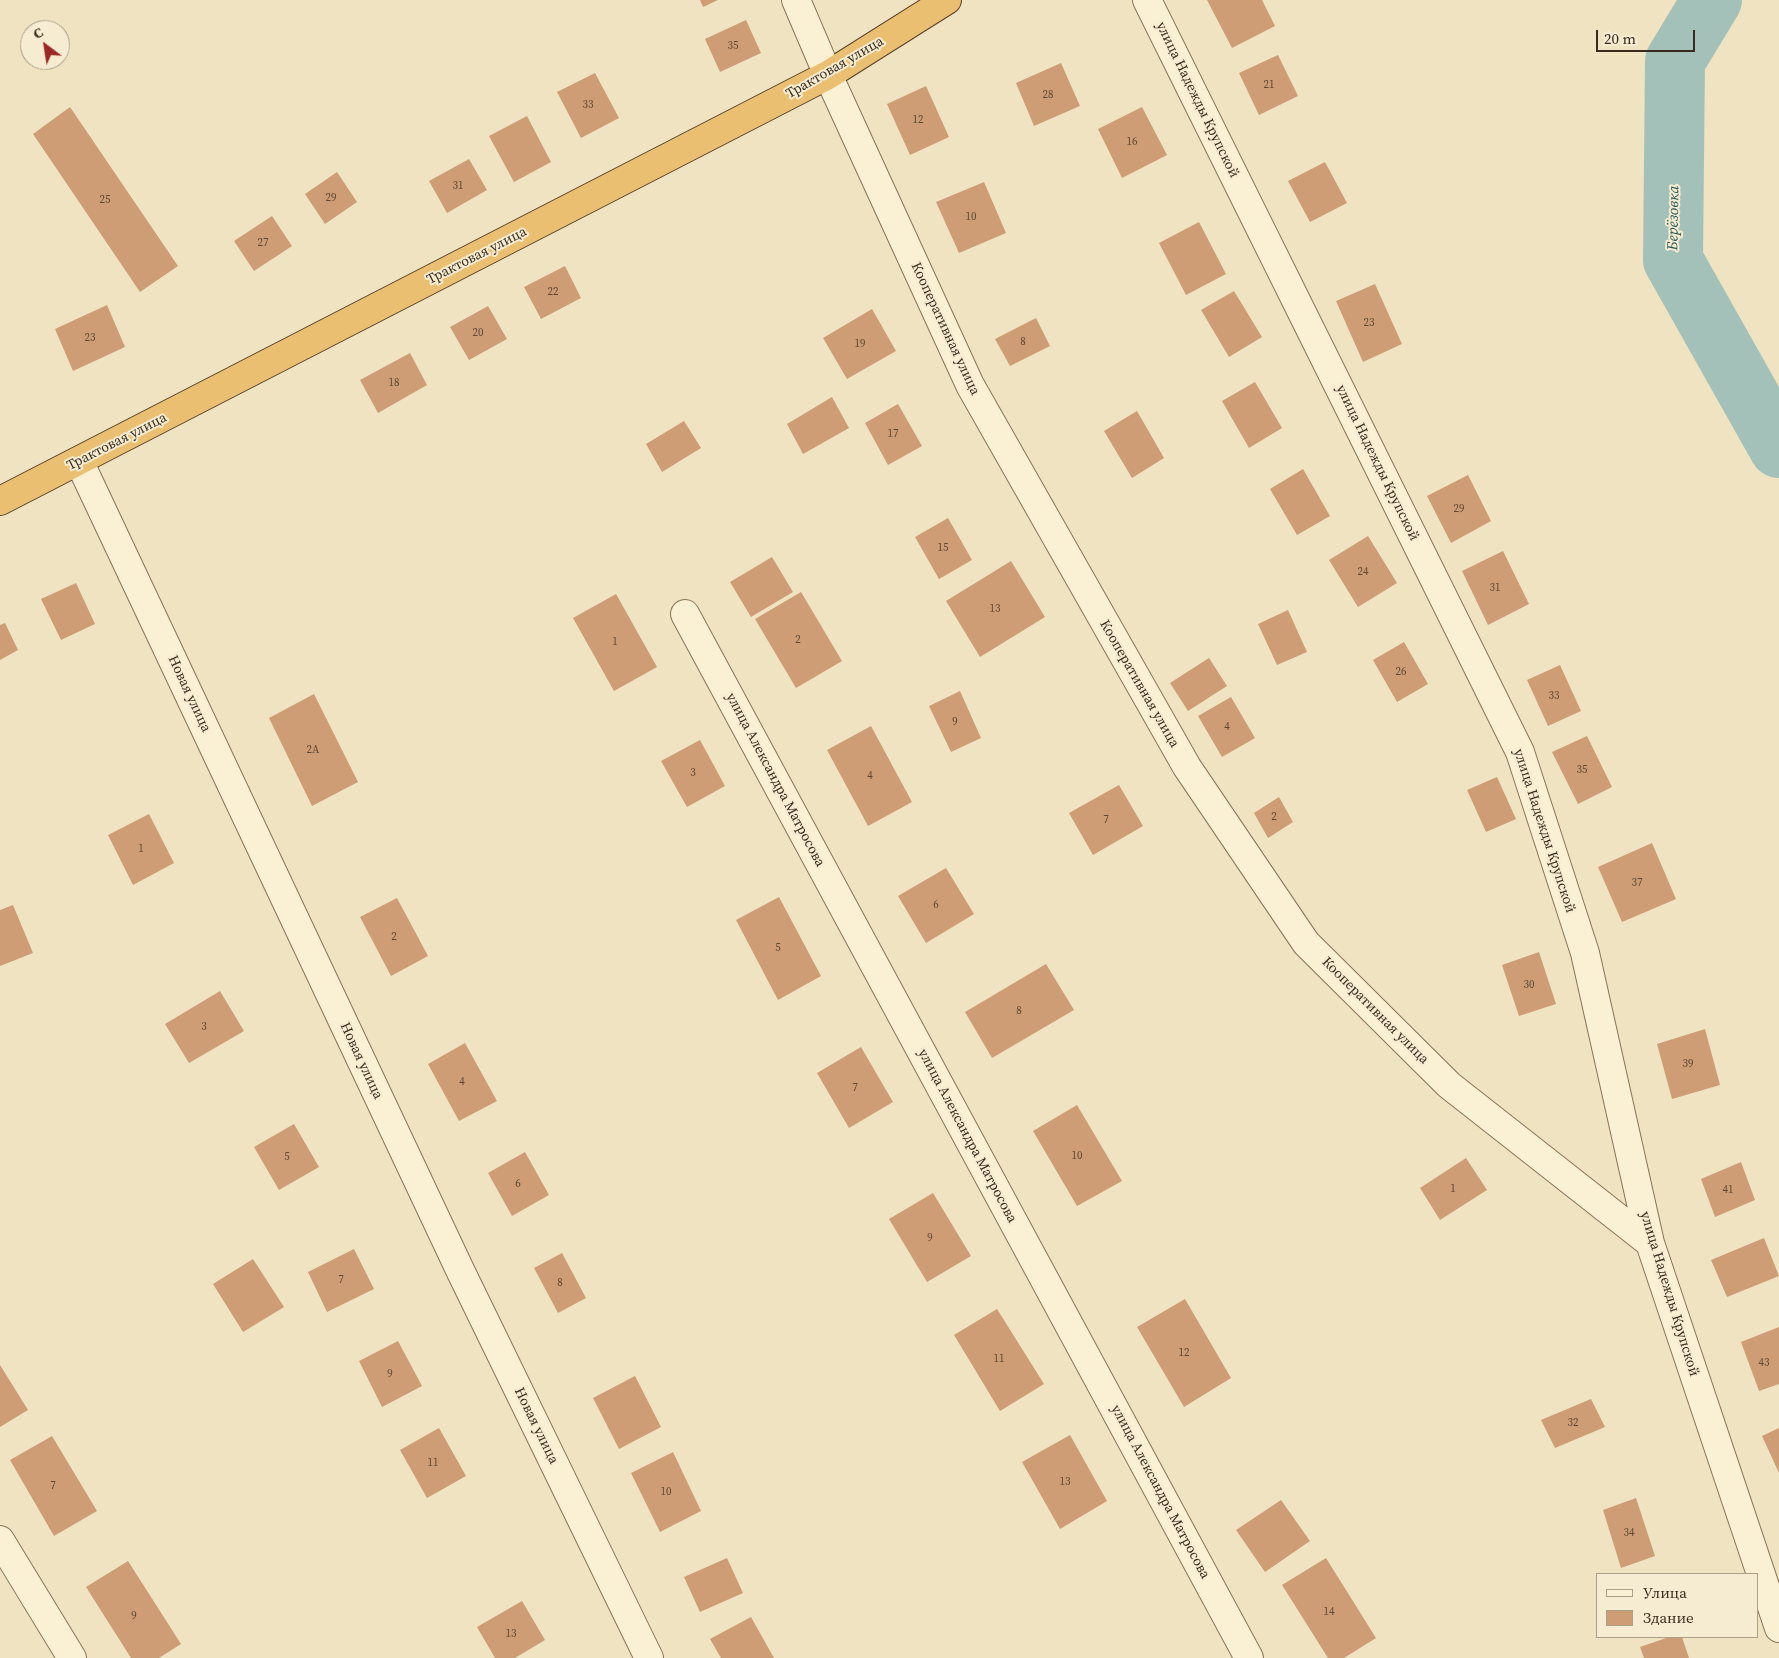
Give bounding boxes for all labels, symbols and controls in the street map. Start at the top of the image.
street label: улица Надежды Крупской [1152,19,1242,181]
north arrow [20,20,70,70]
scale bar [1599,20,1698,52]
text: С [29,22,47,44]
text: 20 m [1604,28,1636,49]
street label: Трактовая улица [783,33,887,103]
house number: 35 [728,39,738,53]
house number: 21 [1264,78,1274,92]
house number: 28 [1043,88,1053,102]
house number: 33 [583,98,593,112]
house number: 12 [913,113,923,127]
house number: 16 [1127,135,1137,149]
house number: 31 [453,179,463,193]
water label: Берёзовка [1664,185,1684,251]
house number: 29 [326,191,336,205]
house number: 25 [100,193,110,207]
house number: 10 [966,210,976,224]
street label: Трактовая улица [424,224,530,288]
house number: 27 [258,236,268,250]
street label: Кооперативная улица [907,260,983,398]
house number: 22 [548,285,558,299]
house number: 23 [1364,316,1374,330]
house number: 20 [473,326,483,340]
house number: 23 [85,331,95,345]
house number: 8 [1020,335,1026,349]
house number: 19 [855,337,865,351]
house number: 18 [389,376,399,390]
street label: улица Надежды Крупской [1332,382,1422,544]
street label: Трактовая улица [64,410,170,474]
house number: 17 [888,427,898,441]
house number: 29 [1454,502,1464,516]
house number: 15 [938,541,948,555]
house number: 24 [1358,565,1368,579]
house number: 31 [1490,581,1500,595]
house number: 13 [990,602,1000,616]
street label: Кооперативная улица [1096,617,1182,751]
house number: 2 [795,633,801,647]
house number: 1 [612,635,618,649]
street label: Новая улица [164,653,214,735]
house number: 26 [1396,665,1406,679]
house number: 33 [1549,689,1559,703]
street label: улица Александра Матросова [722,690,828,870]
house number: 9 [952,715,958,729]
house number: 4 [1224,720,1230,734]
house number: 2А [307,743,319,757]
street label: улица Надежды Крупской [1510,747,1578,915]
house number: 35 [1577,763,1587,777]
house number: 3 [690,766,696,780]
house number: 4 [867,769,873,783]
house number: 2 [1271,810,1277,824]
house number: 7 [1103,813,1109,827]
house number: 1 [138,842,144,856]
house number: 37 [1632,876,1642,890]
house number: 6 [933,898,939,912]
house number: 2 [391,930,397,944]
house number: 5 [775,941,781,955]
street label: Кооперативная улица [1318,954,1432,1068]
house number: 30 [1524,978,1534,992]
house number: 8 [1016,1004,1022,1018]
house number: 3 [201,1020,207,1034]
street label: Новая улица [336,1020,386,1102]
street label: улица Александра Матросова [914,1046,1020,1226]
house number: 39 [1683,1057,1693,1071]
house number: 4 [459,1075,465,1089]
house number: 7 [852,1081,858,1095]
house number: 10 [1072,1149,1082,1163]
house number: 5 [284,1150,290,1164]
house number: 6 [515,1177,521,1191]
house number: 1 [1450,1182,1456,1196]
house number: 41 [1723,1183,1733,1197]
street label: улица Надежды Крупской [1636,1210,1702,1378]
house number: 9 [927,1231,933,1245]
house number: 7 [338,1273,344,1287]
house number: 8 [557,1276,563,1290]
house number: 12 [1179,1346,1189,1360]
house number: 11 [994,1352,1004,1366]
house number: 43 [1759,1356,1769,1370]
house number: 9 [387,1367,393,1381]
street label: Новая улица [510,1385,562,1467]
street label: улица Александра Матросова [1107,1402,1213,1582]
house number: 32 [1568,1416,1578,1430]
house number: 11 [428,1456,438,1470]
house number: 13 [1060,1475,1070,1489]
house number: 7 [50,1479,56,1493]
house number: 10 [661,1485,671,1499]
house number: 34 [1624,1526,1634,1540]
legend [1596,1573,1759,1638]
text: Улица [1643,1582,1687,1603]
house number: 14 [1324,1605,1334,1619]
text: Здание [1643,1607,1694,1628]
house number: 9 [131,1609,137,1623]
house number: 13 [506,1627,516,1641]

